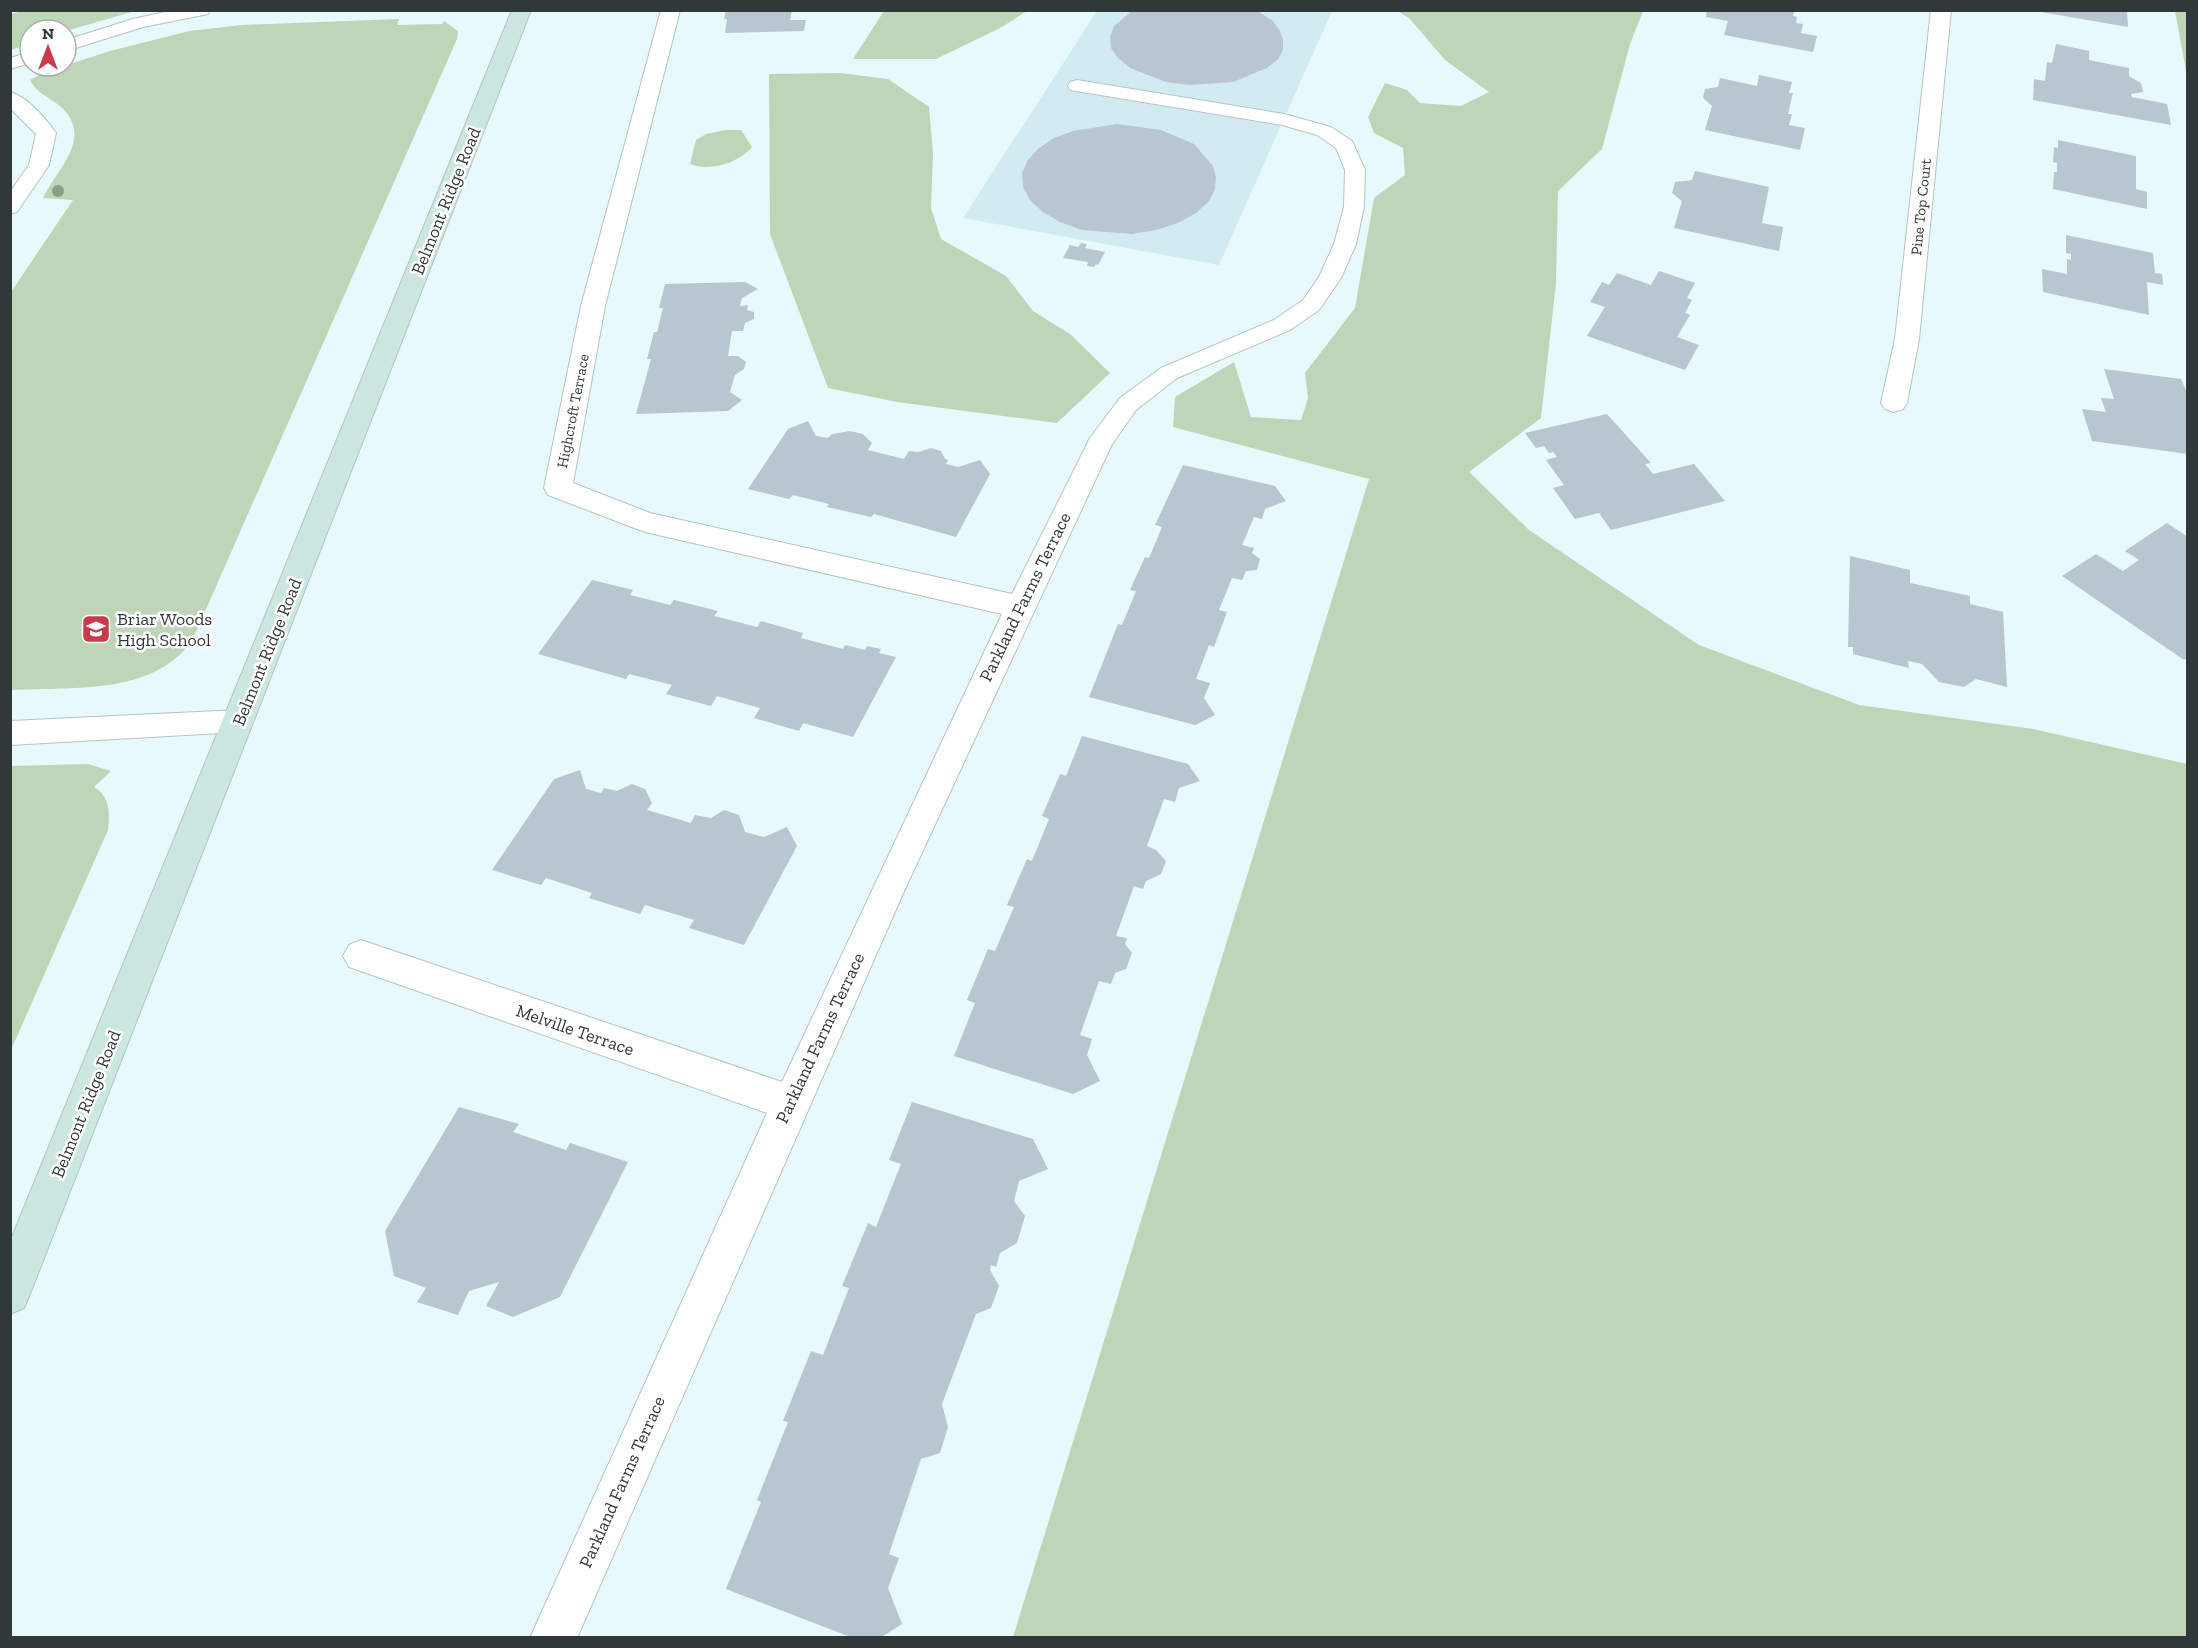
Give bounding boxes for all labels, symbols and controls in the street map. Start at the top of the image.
north arrow [18,18,78,78]
text: N [42,24,54,43]
street label: Belmont Ridge Road [406,124,486,278]
street label: Pine Top Court [1907,157,1935,256]
street label: Highcroft Terrace [553,352,593,470]
street label: Parkland Farms Terrace [974,509,1076,685]
street label: Belmont Ridge Road [227,575,307,729]
place label: Briar Woods High School [117,608,212,651]
school or university icon: Briar Woods High School [80,613,112,645]
street label: Parkland Farms Terrace [771,949,869,1127]
street label: Melville Terrace [513,999,637,1061]
street label: Belmont Ridge Road [46,1027,126,1181]
street label: Parkland Farms Terrace [574,1393,670,1571]

